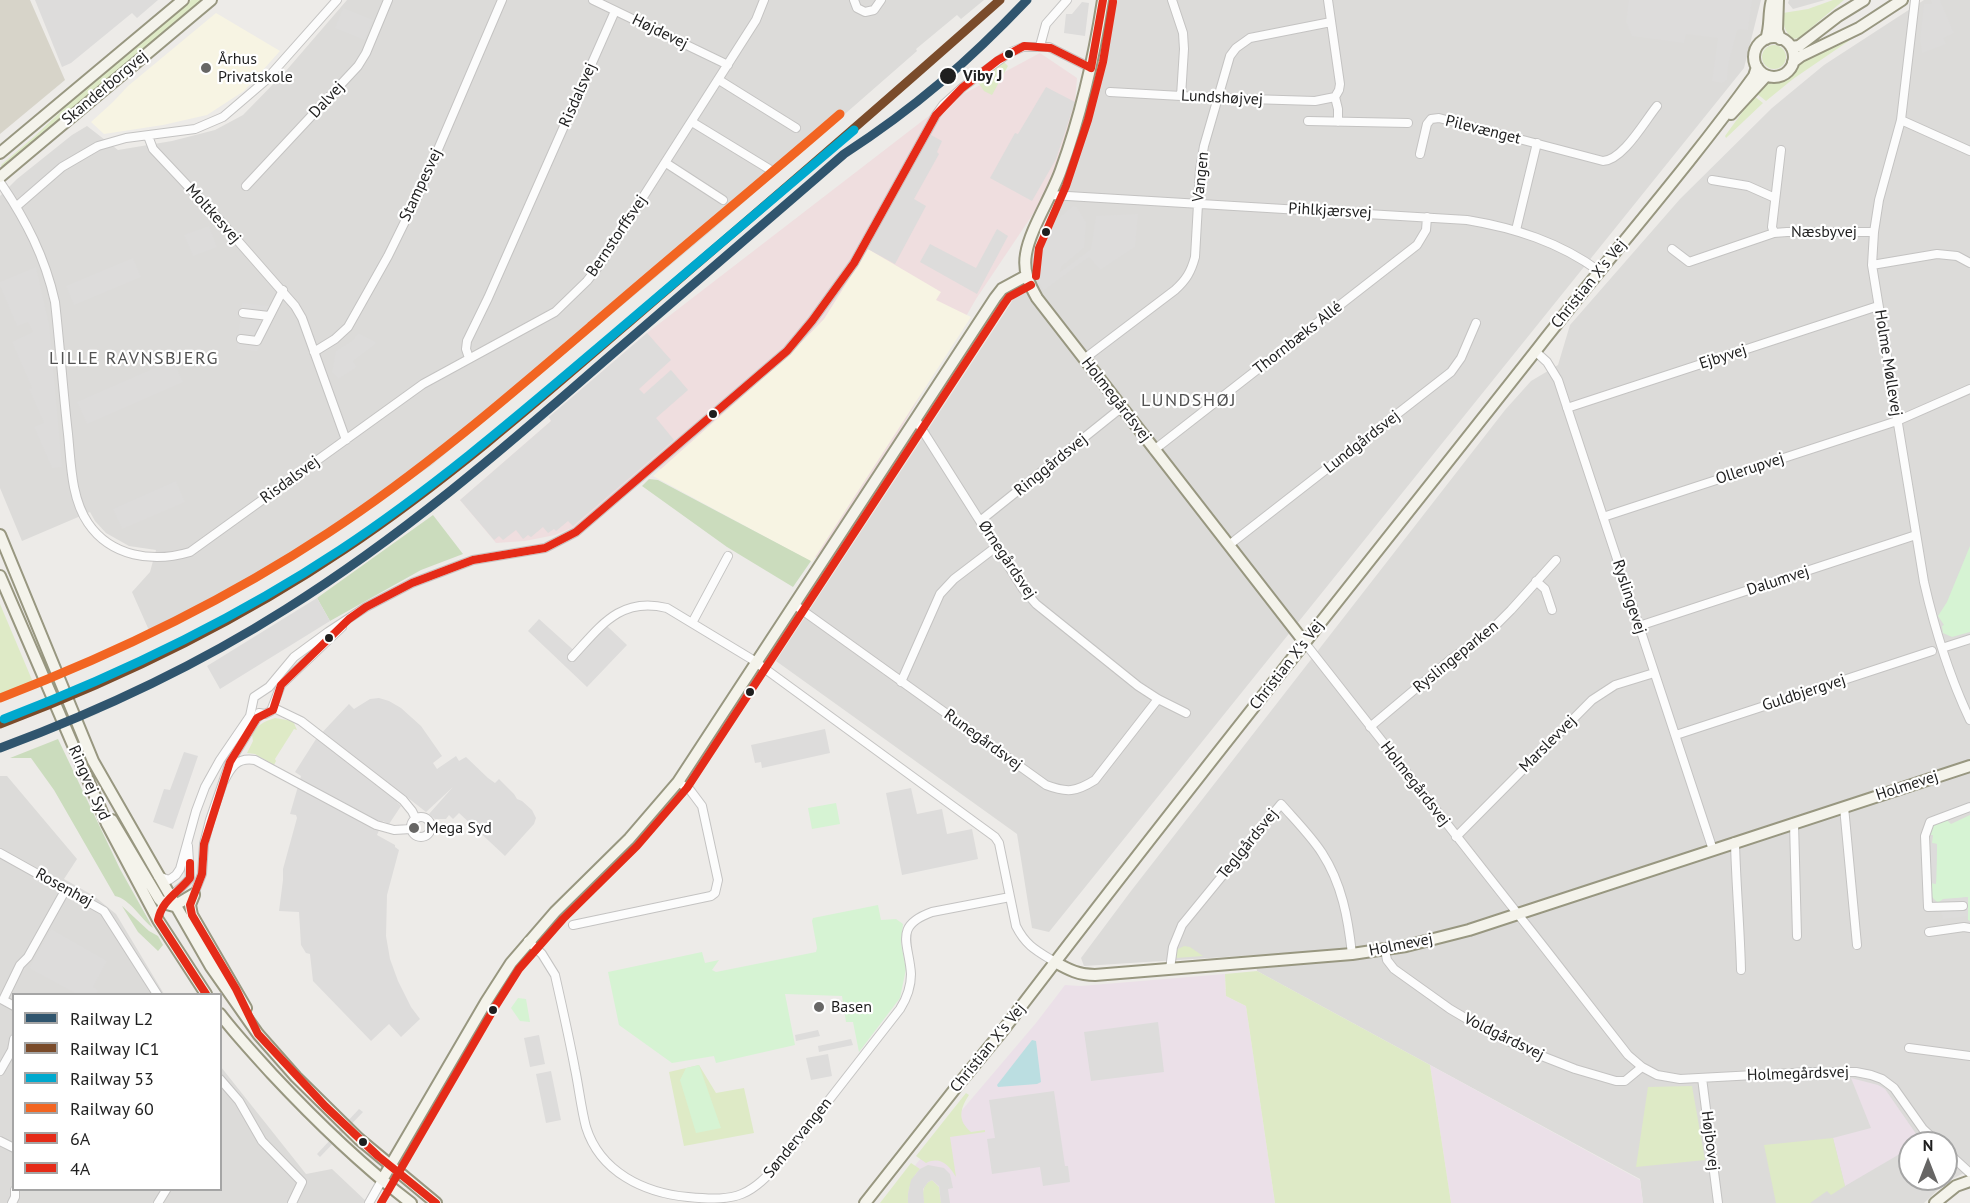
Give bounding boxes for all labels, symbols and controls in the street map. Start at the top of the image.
street label: Højdevej [629,10,691,54]
street label: Skanderborgvej [58,47,152,129]
unlabelled marker [1003,48,1015,60]
place label: Århus Privatskole [218,49,293,87]
street label: Risdalsvej [555,60,601,130]
marker: Århus Privatskole [199,61,213,75]
marker: Viby J [938,66,958,86]
place label: Viby J [963,66,1002,86]
street label: Dalvej [305,78,349,122]
street label: Lundshøjvej [1180,86,1264,110]
street label: Pilevænget [1443,111,1523,149]
street label: Stampesvej [396,145,446,225]
street label: Vangen [1189,151,1213,203]
street label: Moltkesvej [181,180,245,248]
street label: Bernstorffsvej [583,191,651,281]
street label: Pihlkjærsvej [1288,199,1372,223]
street label: Næsbyvej [1791,222,1857,242]
unlabelled marker [1040,226,1052,238]
street label: Christian X's Vej [1547,236,1631,332]
street label: Thornbæks Allé [1250,297,1346,379]
street label: Holme Møllevej [1870,308,1906,418]
street label: Ejbyvej [1697,340,1749,374]
district label: LILLE RAVNSBJERG [49,348,219,370]
street label: Holmegårdsvej [1077,354,1155,446]
district label: LUNDSHØJ [1141,390,1237,412]
street label: Lundgårdsvej [1320,406,1404,478]
unlabelled marker [707,408,719,420]
street label: Ringgårdsvej [1011,430,1091,500]
street label: Ollerupvej [1713,449,1787,489]
street label: Risdalsvej [257,452,323,508]
street label: Ørnegårdsvej [974,517,1040,603]
street label: Ryslingevej [1608,557,1650,637]
street label: Dalumvej [1744,562,1812,600]
street label: Christian X's Vej [1246,616,1328,714]
street label: Ryslingeparken [1410,617,1502,697]
unlabelled marker [323,632,335,644]
street label: Guldbjergvej [1760,670,1848,716]
unlabelled marker [744,686,756,698]
street label: Runegårdsvej [940,705,1026,775]
street label: Marslevvej [1515,711,1581,777]
street label: Holmegårdsvej [1376,738,1454,830]
street label: Ringvej Syd [64,743,114,823]
street label: Holmevej [1873,767,1941,805]
street label: Teglgårdsvej [1214,805,1282,883]
place label: Mega Syd [426,818,492,838]
marker: Mega Syd [407,821,421,835]
street label: Rosenhøj [32,864,96,912]
street label: Holmevej [1367,929,1435,961]
legend [12,993,222,1191]
place label: Basen [831,997,872,1017]
marker: Basen [812,1000,826,1014]
street label: Christian X's Vej [946,1000,1030,1096]
unlabelled marker [487,1004,499,1016]
text: Railway L2 [70,1007,153,1030]
street label: Voldgårdsvej [1461,1009,1547,1065]
text: Railway IC1 [70,1037,160,1060]
street label: Holmegårdsvej [1747,1063,1849,1085]
text: Railway 53 [70,1067,154,1090]
street label: Søndervangen [760,1094,836,1182]
text: Railway 60 [70,1097,154,1120]
street label: Højbovej [1697,1110,1723,1172]
text: 6A [70,1127,90,1150]
north arrow [1898,1131,1958,1191]
text: N [1923,1135,1933,1155]
unlabelled marker [357,1136,369,1148]
text: 4A [70,1157,90,1180]

